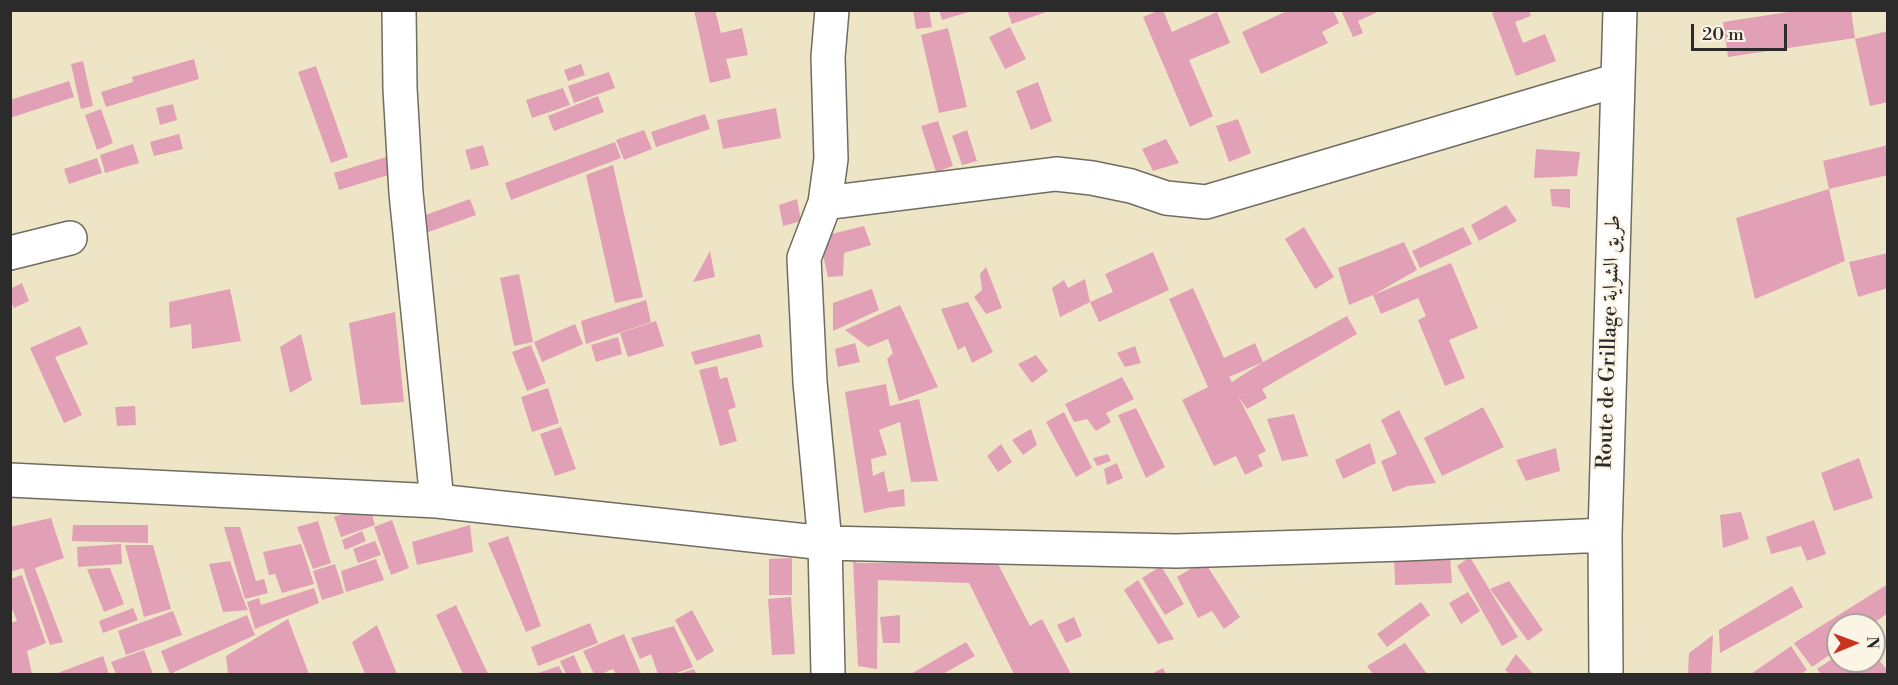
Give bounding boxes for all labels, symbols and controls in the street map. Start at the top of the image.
scale bar [1694,12,1790,50]
text: 20 m [1702,23,1744,46]
street label: Route de Grillage طريق الشواية [1593,214,1627,470]
north arrow [1826,613,1886,673]
text: N [1862,636,1882,649]

